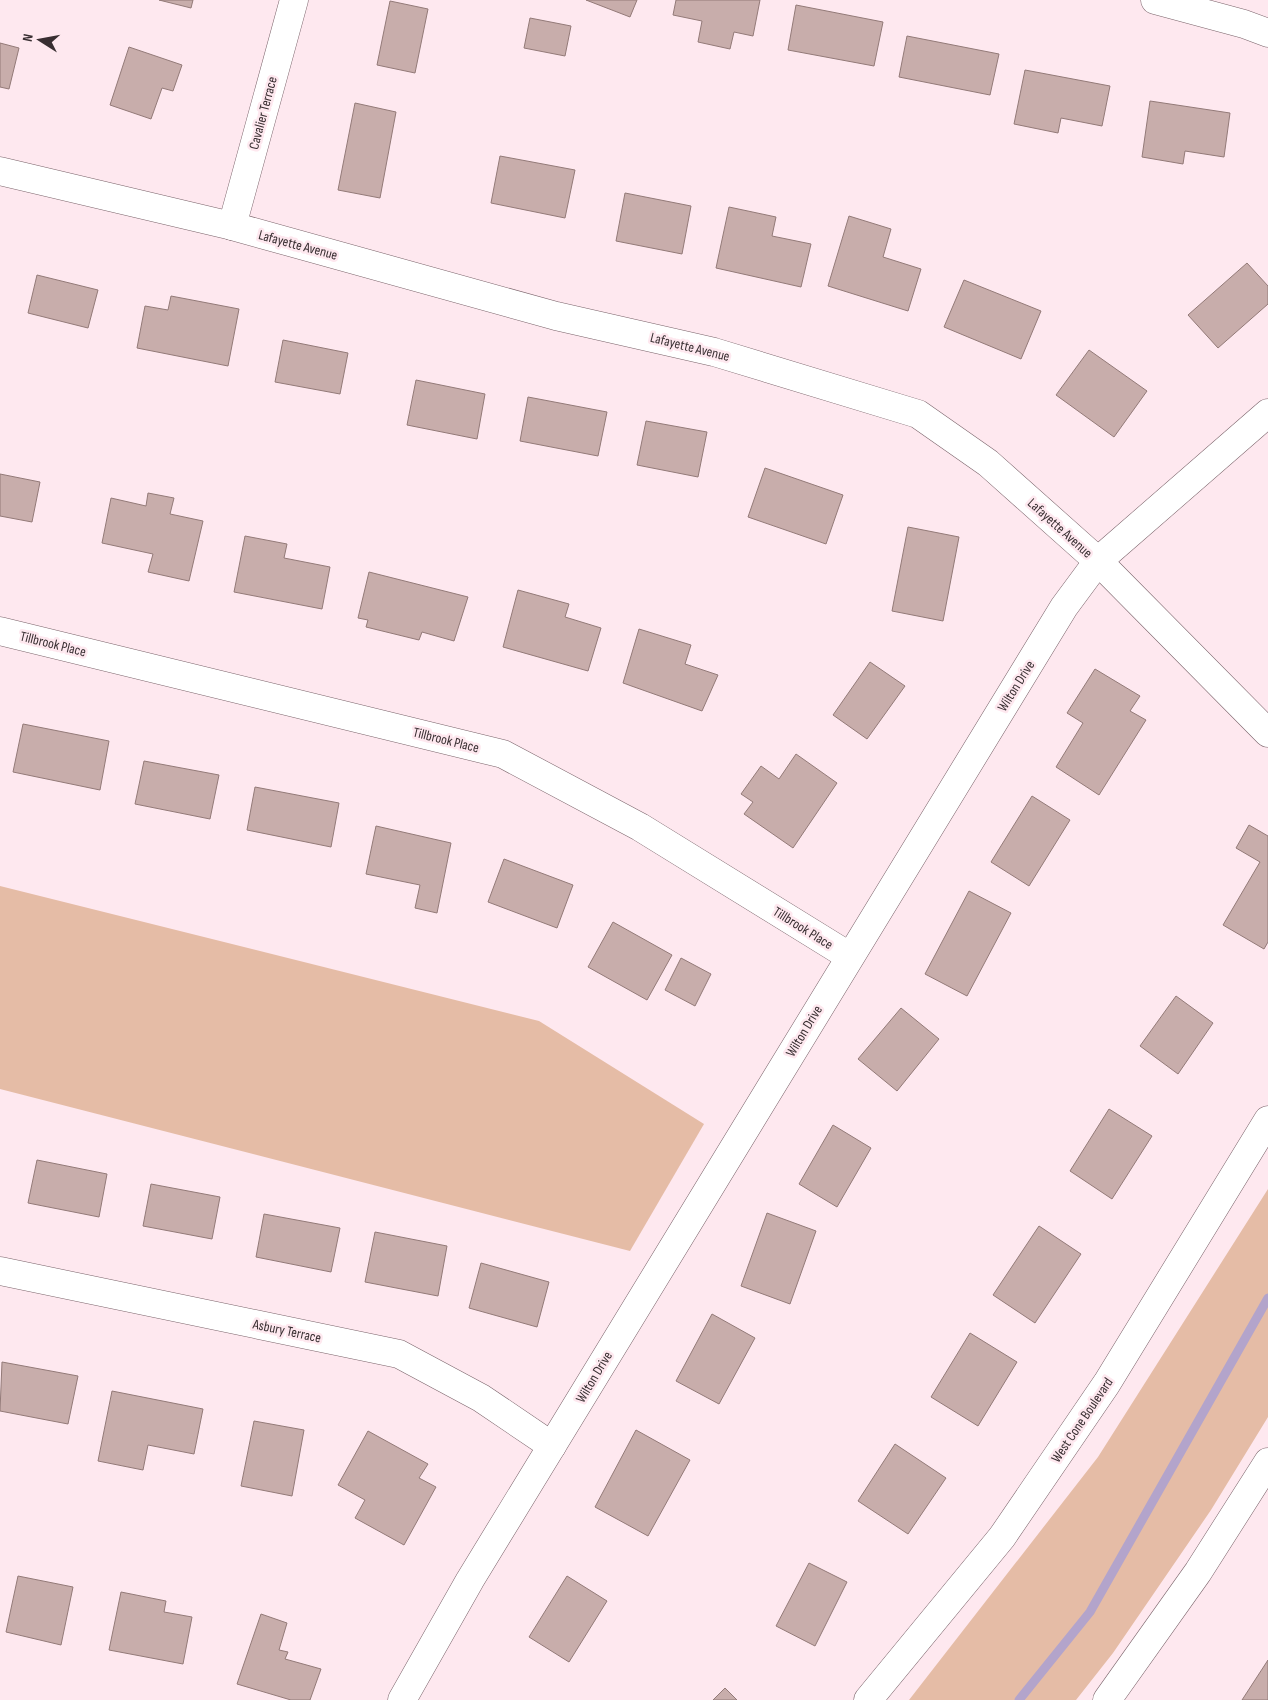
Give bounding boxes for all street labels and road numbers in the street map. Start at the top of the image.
street label: Cavalier Terrace [245,75,281,151]
street label: Lafayette Avenue [257,226,339,264]
street label: Lafayette Avenue [649,329,731,365]
street label: Lafayette Avenue [1024,495,1096,561]
street label: Tillbrook Place [18,628,88,660]
street label: Wilton Drive [994,657,1038,715]
street label: Tillbrook Place [411,724,481,756]
street label: Tillbrook Place [770,903,836,953]
street label: Wilton Drive [782,1002,826,1060]
street label: Asbury Terrace [250,1315,323,1347]
street label: Wilton Drive [572,1348,616,1406]
street label: West Cone Boulevard [1047,1374,1117,1466]

